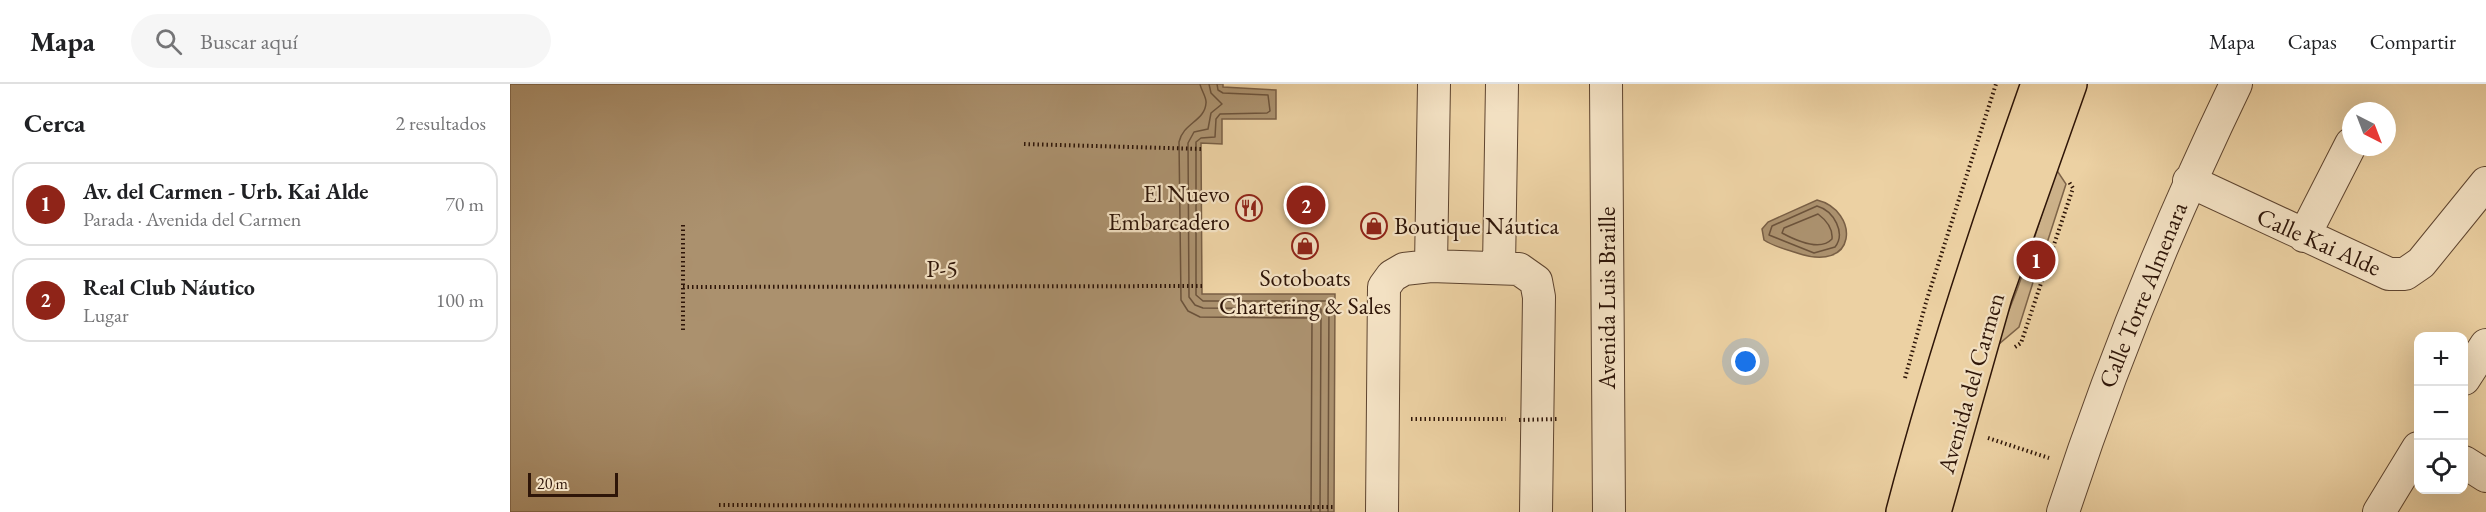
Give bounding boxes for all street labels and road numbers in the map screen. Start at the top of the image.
street label: Calle Torre Almenara [2091,197,2194,392]
street label: Calle Kai Alde [2252,200,2386,283]
street label: Avenida Luis Braille [1591,207,1622,390]
street label: P-5 [926,253,958,284]
street label: Avenida del Carmen [1930,289,2011,478]

